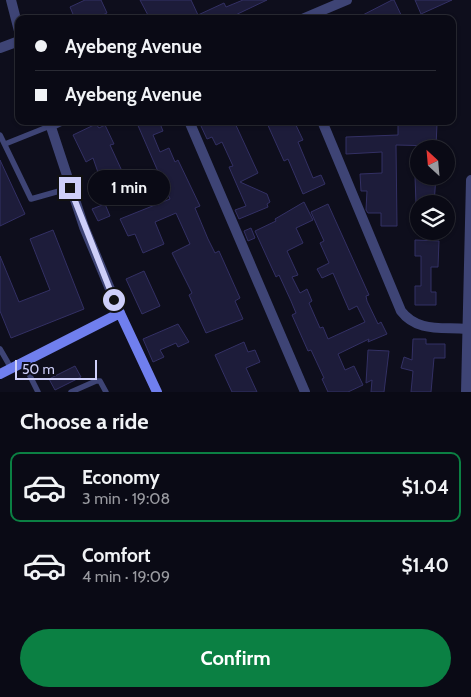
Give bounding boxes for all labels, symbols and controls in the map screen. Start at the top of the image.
text: Ayebeng Avenue [65,35,202,58]
text: Ayebeng Avenue [65,83,202,106]
north arrow [410,140,455,185]
map controls [410,140,455,240]
callout: 1 min [88,170,170,206]
route end [59,177,81,199]
text: 1 min [111,178,147,197]
button: layers [410,195,455,240]
route start [103,289,125,311]
scale bar [15,357,98,380]
text: 50 m [22,360,55,378]
text: Choose a ride [20,408,149,435]
icon: car [22,465,67,510]
text: Economy [82,466,160,489]
text: $1.04 [402,476,449,499]
text: 3 min · 19:08 [82,489,170,508]
icon: car [22,543,67,588]
text: Comfort [82,544,151,567]
text: $1.40 [402,554,449,577]
text: 4 min · 19:09 [82,567,170,586]
button: Confirm [20,629,451,687]

